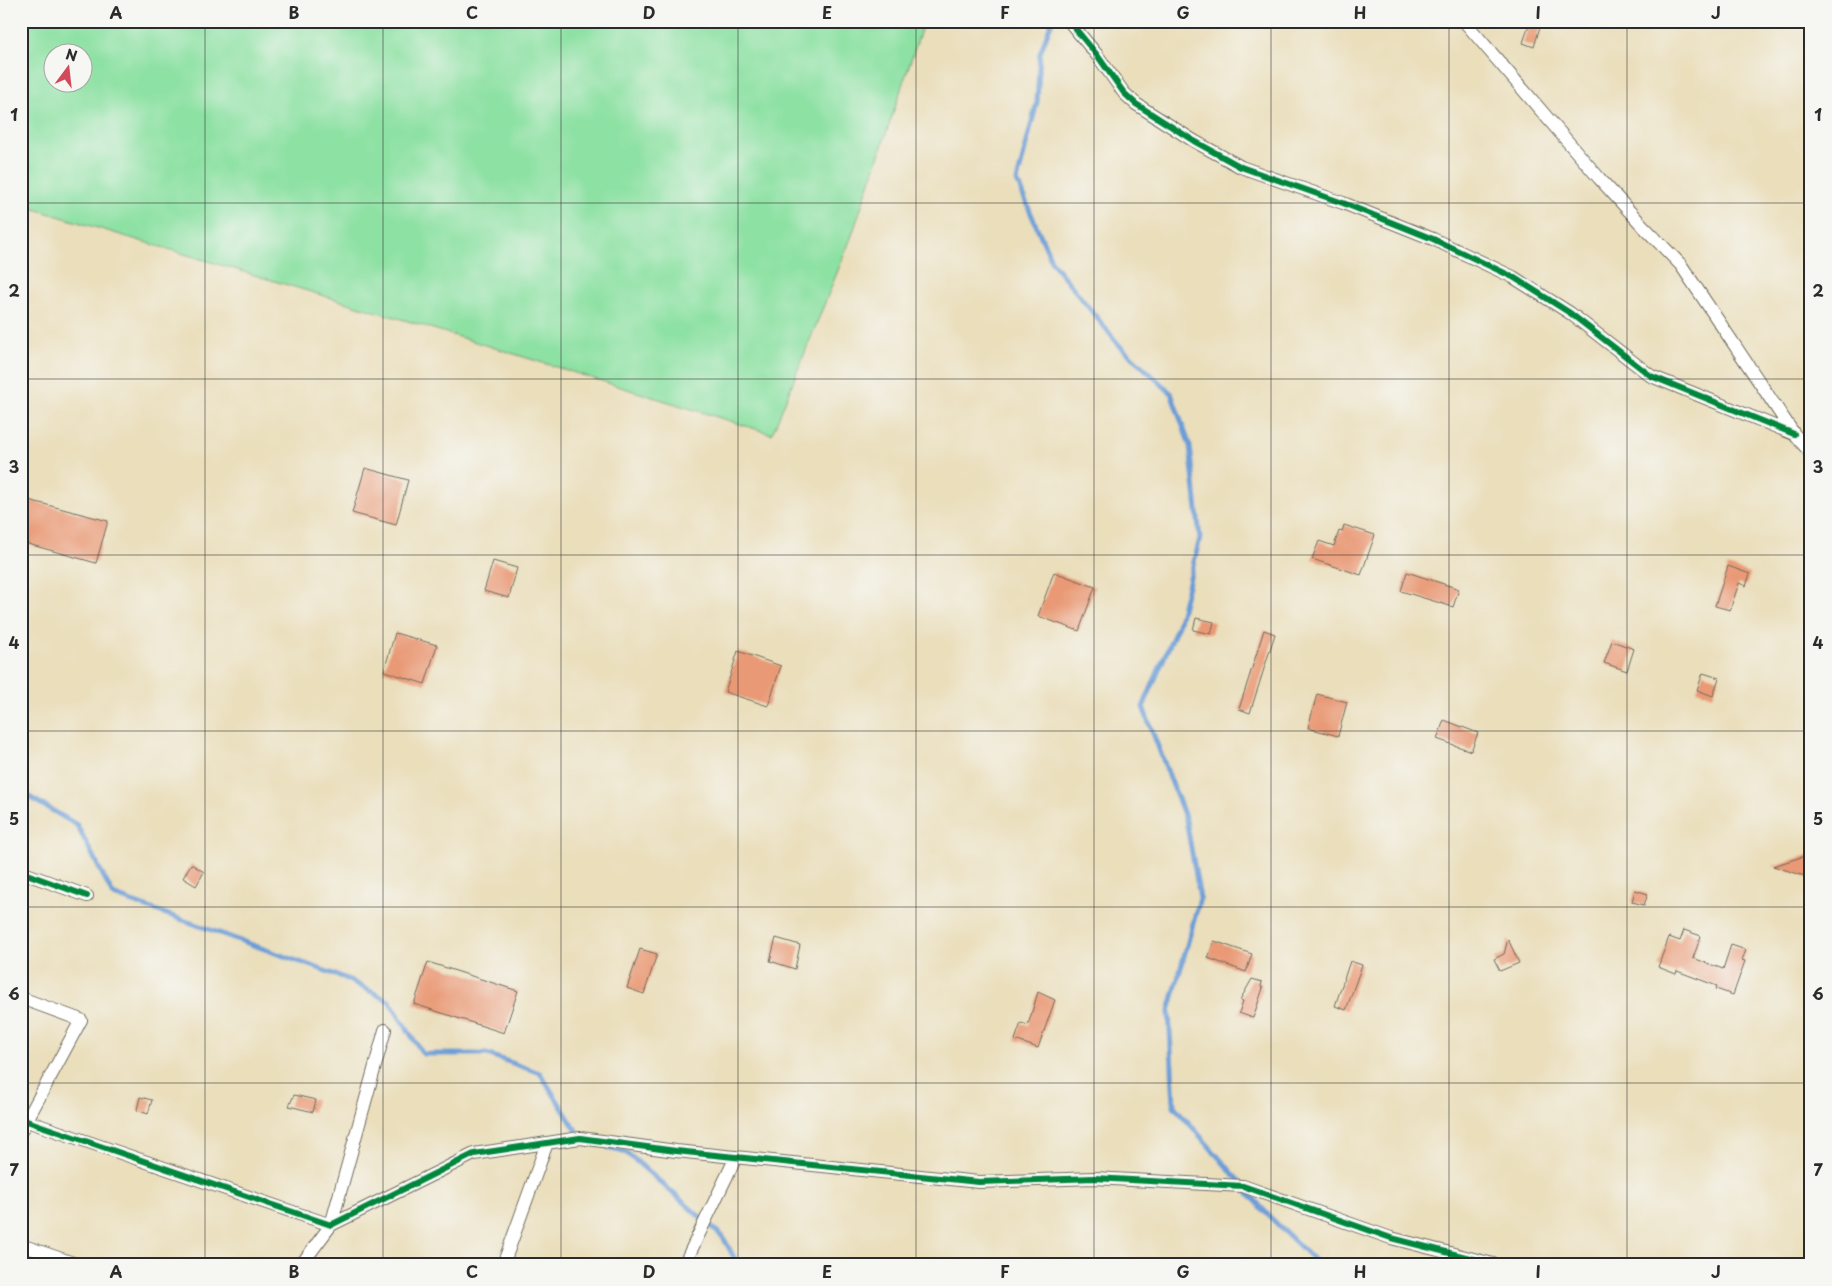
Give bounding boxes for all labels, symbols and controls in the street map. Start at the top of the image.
text: A [110,0,123,24]
text: B [289,0,300,24]
text: C [466,0,478,24]
text: D [643,0,655,24]
text: E [822,0,832,24]
text: F [1000,0,1010,24]
text: G [1176,0,1190,24]
text: H [1354,0,1366,24]
text: I [1535,0,1541,24]
text: J [1711,0,1721,24]
north arrow [42,42,92,92]
text: N [63,43,80,67]
text: 1 [10,102,18,126]
text: 1 [1814,102,1822,126]
text: 2 [8,278,20,302]
text: 2 [1812,278,1824,302]
text: 3 [9,454,19,478]
text: 3 [1813,454,1823,478]
text: 4 [9,630,20,654]
text: 4 [1813,630,1824,654]
text: 5 [9,806,19,830]
text: 5 [1813,806,1823,830]
text: 6 [8,981,20,1005]
text: 6 [1812,981,1824,1005]
text: 7 [9,1157,19,1181]
text: 7 [1813,1157,1823,1181]
text: A [110,1259,123,1283]
text: B [289,1259,300,1283]
text: C [466,1259,478,1283]
text: D [643,1259,655,1283]
text: E [822,1259,832,1283]
text: F [1000,1259,1010,1283]
text: G [1176,1259,1190,1283]
text: H [1354,1259,1366,1283]
text: I [1535,1259,1541,1283]
text: J [1711,1259,1721,1283]

